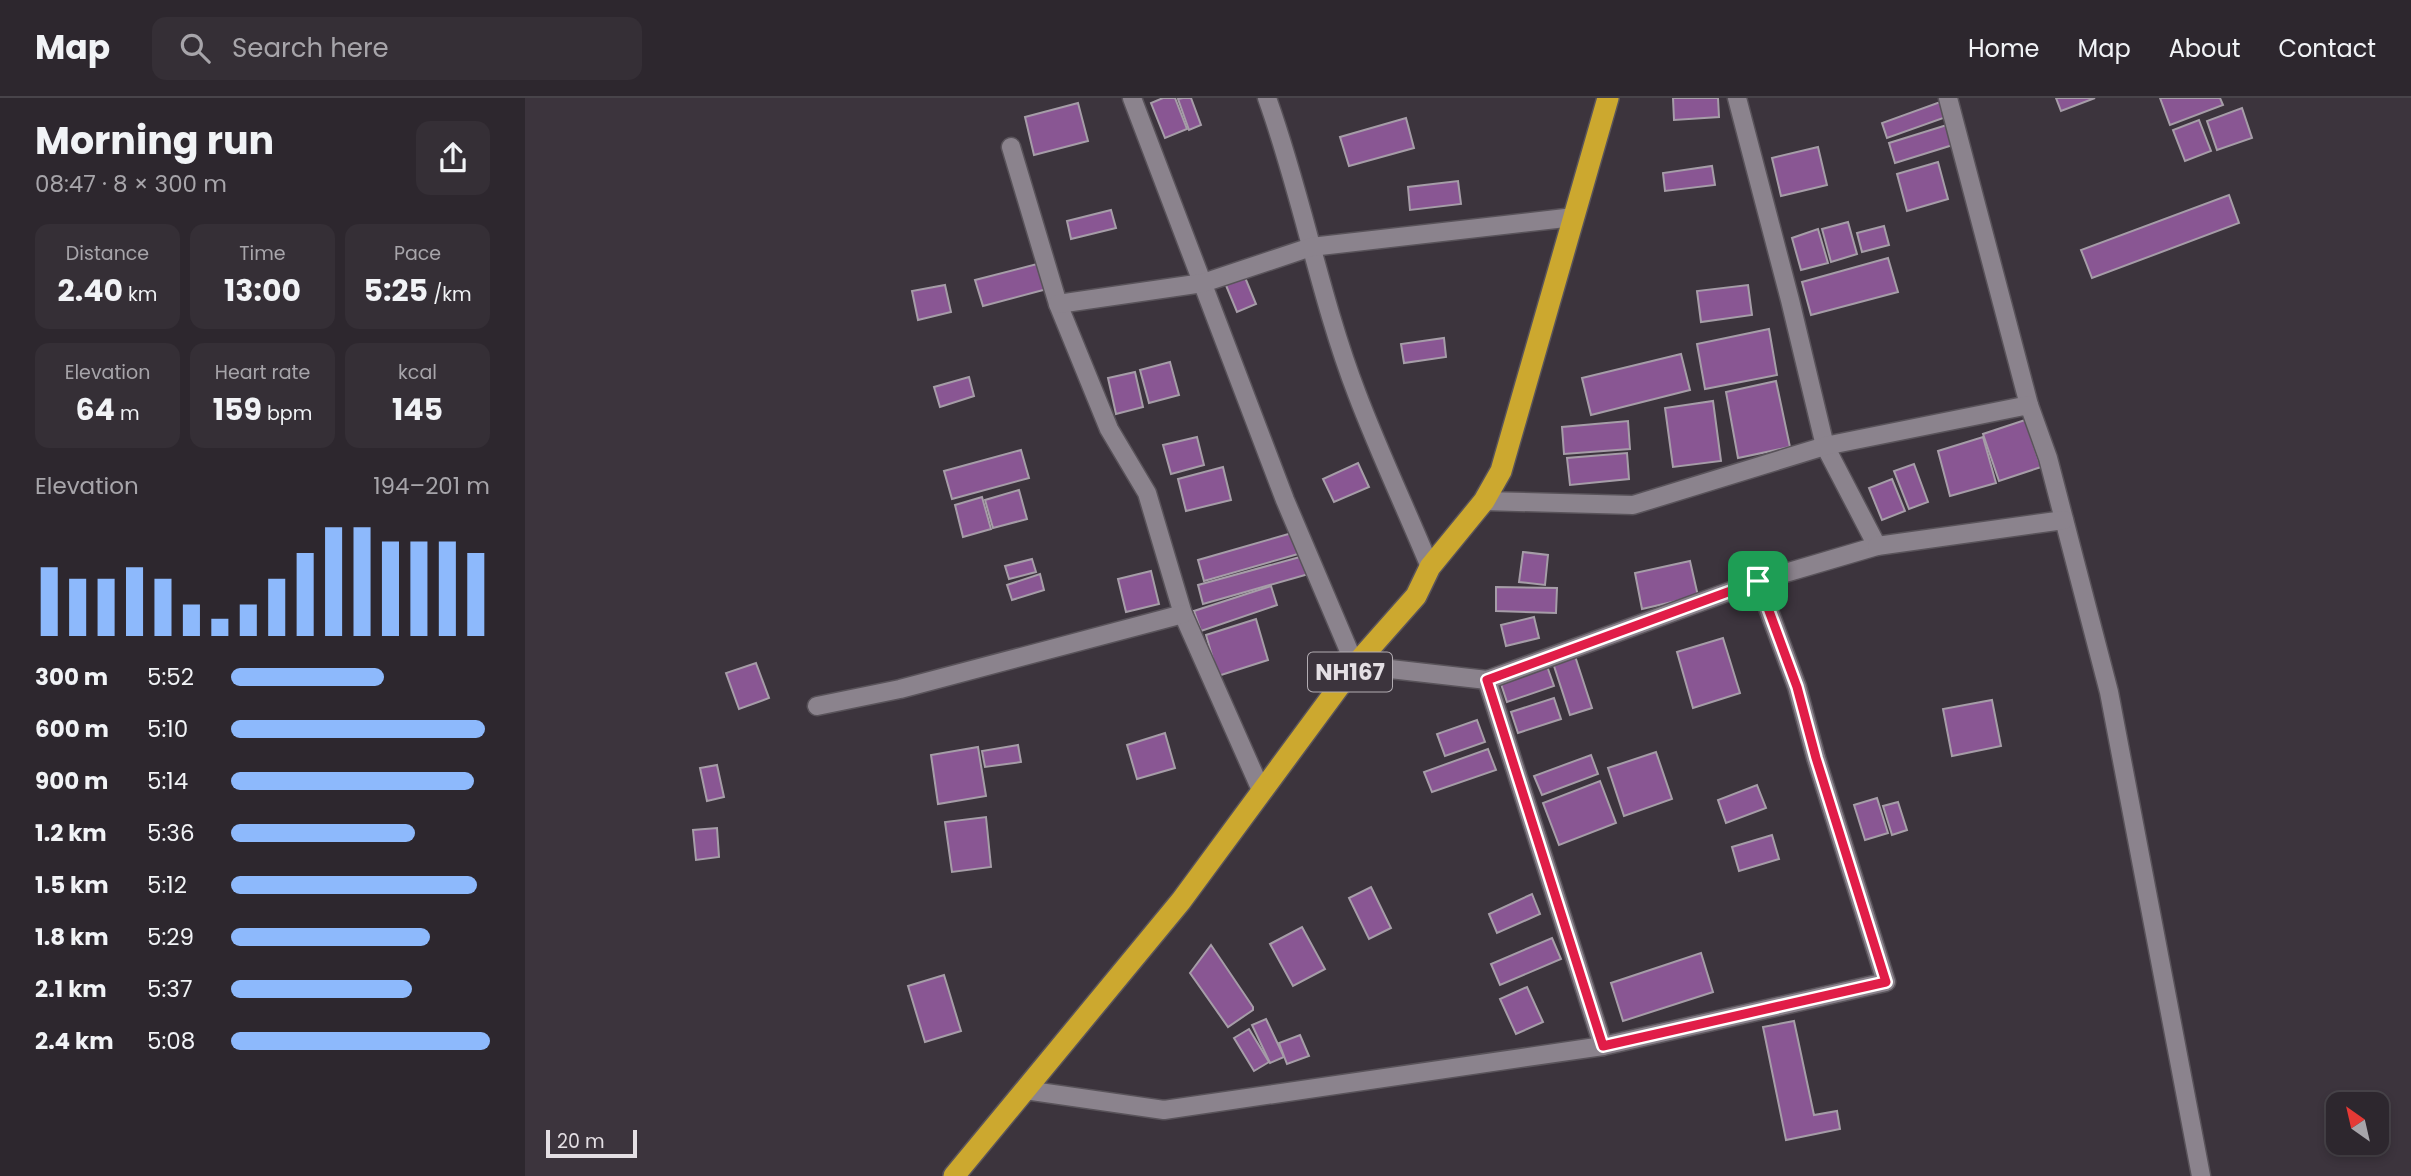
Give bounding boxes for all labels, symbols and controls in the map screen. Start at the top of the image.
search box [152,17,642,80]
text: Map [35,24,110,71]
icon: search [176,29,214,67]
text: Search here [232,30,389,66]
text: Home [1968,32,2040,65]
text: Map [2078,32,2131,65]
text: About [2169,32,2240,65]
text: Contact [2278,32,2376,65]
text: Morning run [35,114,274,167]
button: share [416,121,490,195]
text: 08:47 · 8 × 300 m [35,168,227,200]
text: Distance [66,240,149,267]
text: Time [239,240,286,267]
text: Pace [394,240,441,267]
text: 2.40 [58,269,123,312]
text: 13:00 [224,269,301,312]
text: 5:25 [363,269,428,312]
text: km [123,281,157,308]
text: /km [428,281,472,308]
text: Elevation [65,359,150,386]
text: Heart rate [215,359,310,386]
text: kcal [398,359,437,386]
text: 64 [75,388,115,431]
text: 159 [213,388,262,431]
text: 145 [392,388,443,431]
text: m [115,400,140,427]
text: bpm [262,400,312,427]
text: Elevation [35,470,139,502]
text: 194–201 m [373,470,490,502]
pin [1728,551,1788,611]
icon: arrive [1739,562,1777,600]
road number: NH167 [1308,652,1392,692]
text: 300 m [35,661,108,693]
text: 5:52 [147,661,194,693]
text: 600 m [35,713,109,745]
text: 5:10 [147,713,188,745]
text: 900 m [35,765,108,797]
text: 5:14 [147,765,188,797]
text: 1.2 km [35,817,107,849]
text: 5:36 [147,817,195,849]
text: 1.5 km [35,869,109,901]
text: 5:12 [147,869,187,901]
text: 1.8 km [35,921,109,953]
text: 5:29 [147,921,194,953]
text: 2.1 km [35,973,107,1005]
text: 5:37 [147,973,192,1005]
text: 2.4 km [35,1025,114,1057]
text: 5:08 [147,1025,195,1057]
north arrow [2326,1092,2389,1155]
map controls [2326,1092,2389,1155]
scale bar [546,1127,637,1159]
text: 20 m [557,1128,605,1155]

